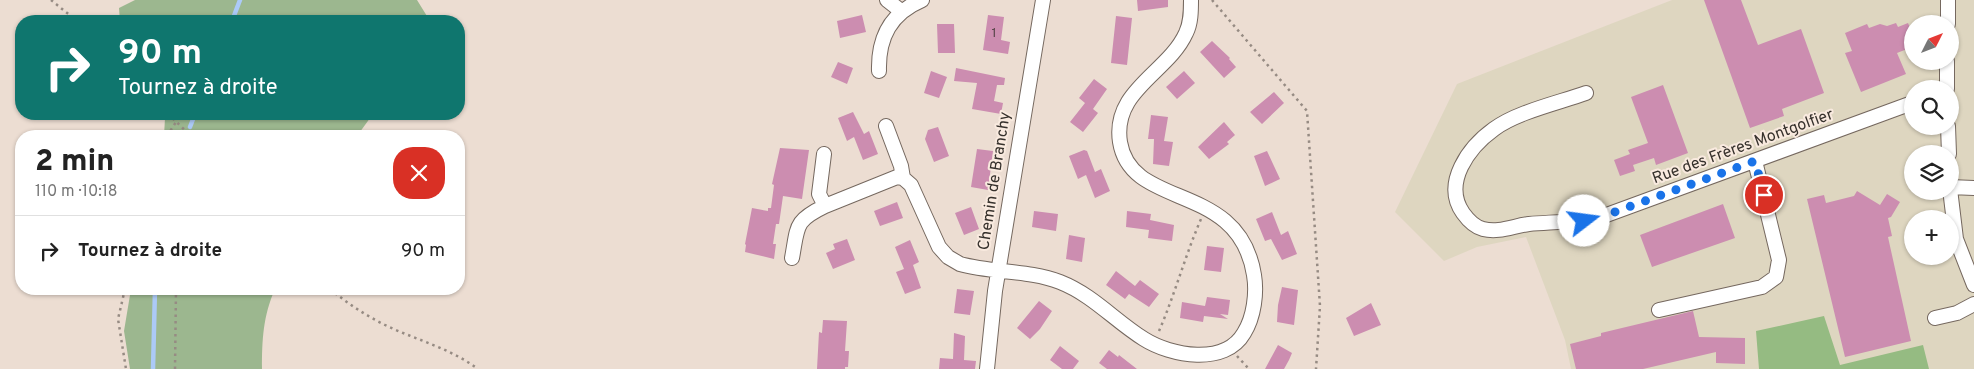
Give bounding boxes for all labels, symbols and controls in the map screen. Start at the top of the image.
north arrow [1904,15,1959,70]
map controls [1904,15,1959,265]
house number: 1 [991,25,997,42]
text: 90 m [118,32,202,76]
icon: right [35,35,100,100]
text: Tournez à droite [118,75,278,102]
button: search [1904,80,1959,135]
street label: Rue des Frères Montgolfier [1650,105,1836,189]
street label: Chemin de Branchy [974,110,1016,252]
text: 2 min [35,144,114,181]
button: layers [1904,145,1959,200]
button: close [393,147,445,199]
pin [1743,174,1785,216]
icon: arrive [1750,181,1778,209]
text: 110 m · 10:18 [35,182,118,202]
position arrow [1557,194,1609,246]
button: + [1904,210,1959,265]
icon: right [35,237,63,265]
text: Tournez à droite [78,239,222,263]
text: 90 m [401,239,445,263]

